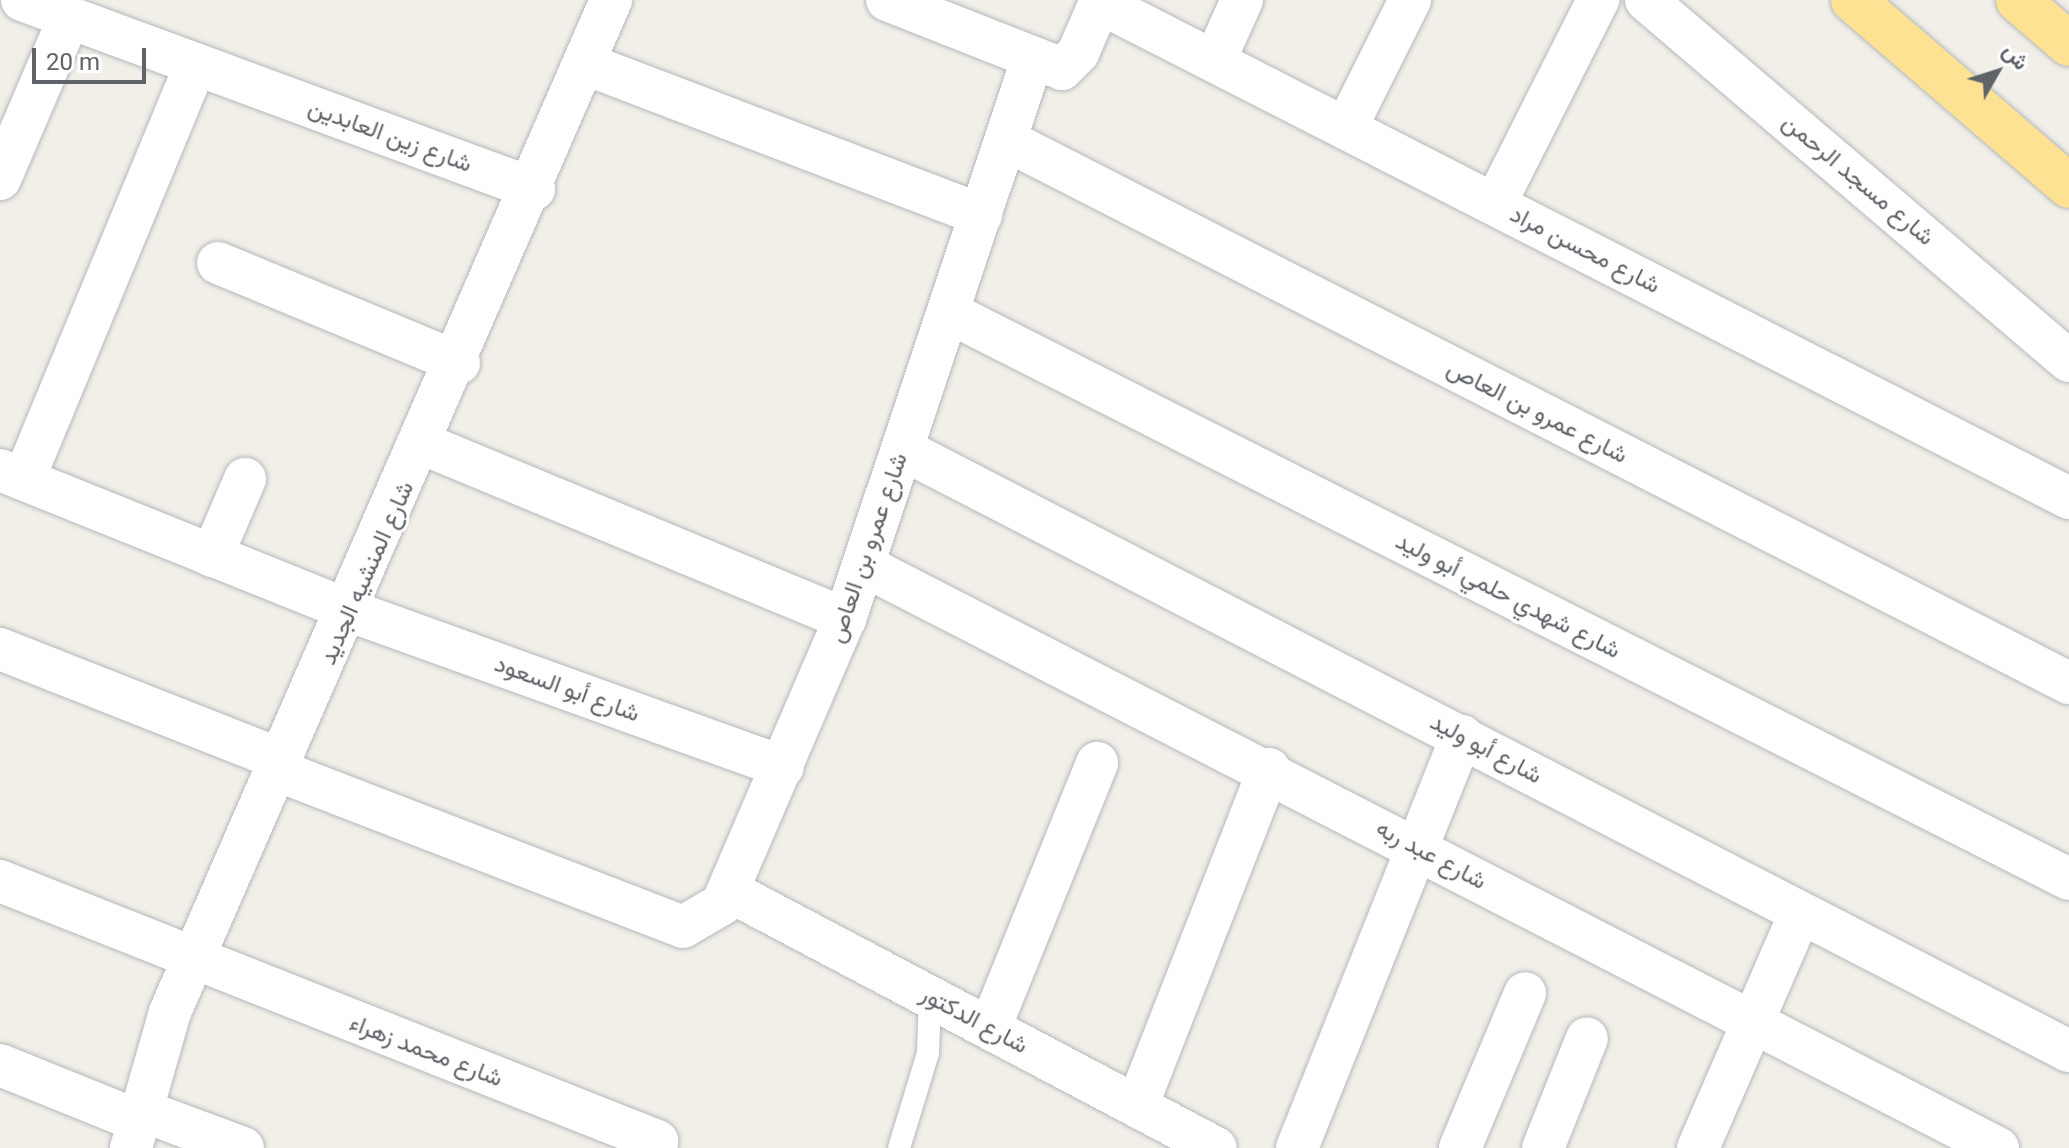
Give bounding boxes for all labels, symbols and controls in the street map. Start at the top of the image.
scale bar [36,32,150,82]
north arrow [1957,32,2037,112]
text: ش [1998,38,2034,75]
text: 20 m [46,48,100,76]
street label: شارع زين العابدين [304,93,476,179]
street label: شارع مسجد الرحمن [1776,108,1940,252]
street label: شارع محسن مراد [1505,200,1665,300]
street label: شارع عمرو بن العاص [1442,354,1632,470]
street label: شارع عمرو بن العاص [822,449,914,647]
street label: شارع المنشيه الجديد [314,477,420,669]
street label: شارع شهدي حلمي أبو وليد [1391,527,1625,665]
street label: شارع أبو السعود [491,649,643,729]
street label: شارع أبو وليد [1425,708,1547,790]
street label: شارع عبد ربه [1371,814,1491,896]
street label: شارع الدكتور [915,980,1033,1060]
street label: شارع محمد زهراء [345,1009,507,1093]

